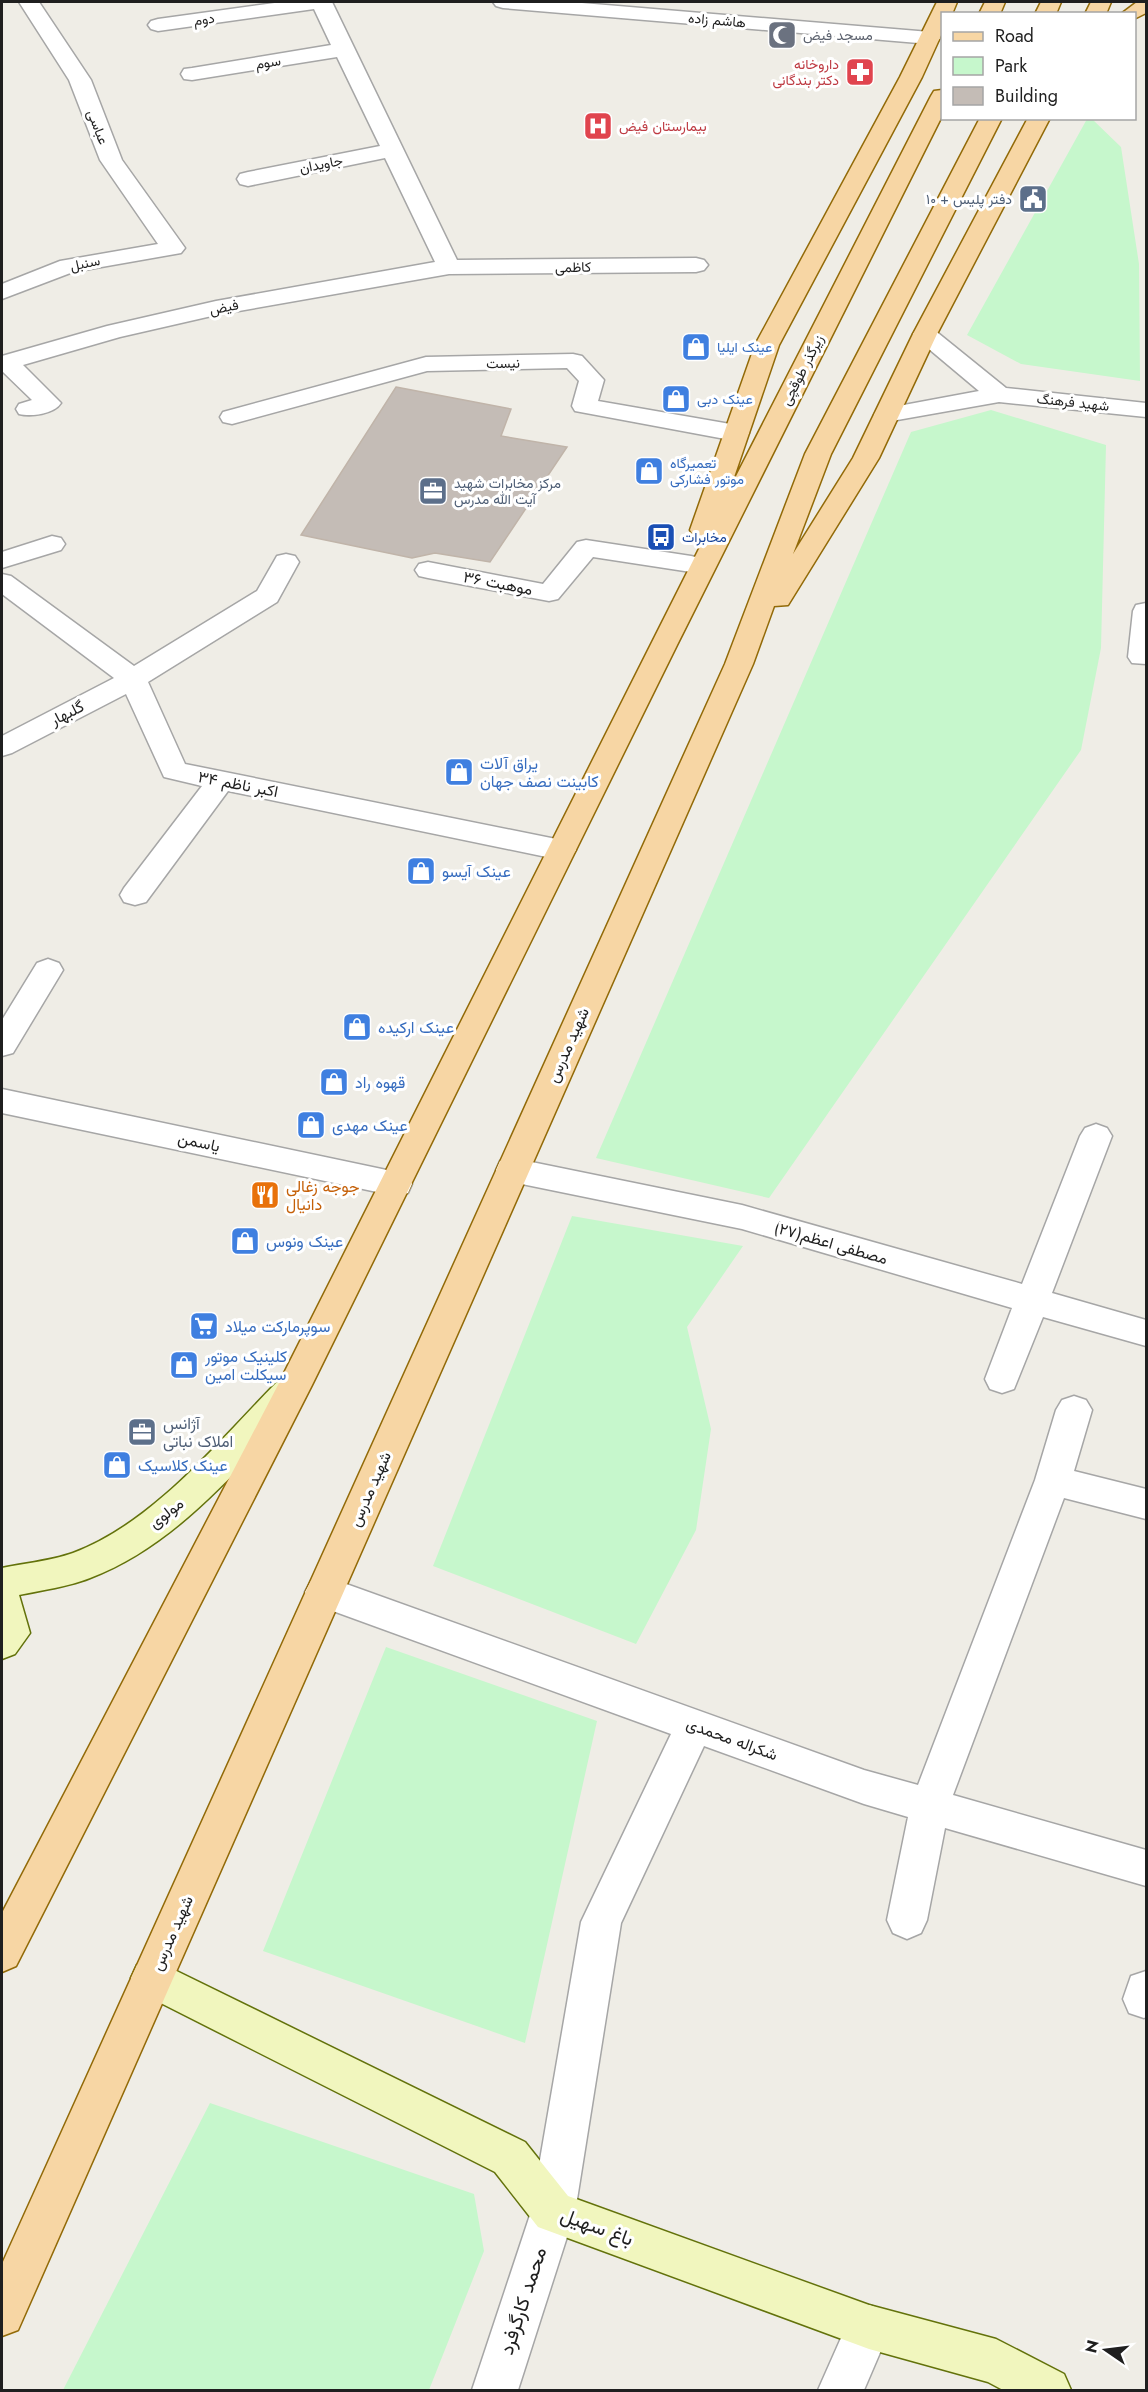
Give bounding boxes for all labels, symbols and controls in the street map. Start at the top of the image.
street label: دوم [192,8,216,30]
street label: هاشم زاده [687,8,747,33]
legend [941,12,1136,120]
mosque icon: مسجد فیض [766,19,798,51]
text: Road [995,23,1034,49]
place label: مسجد فیض [803,25,873,45]
street label: سوم [254,50,282,74]
text: Park [995,53,1027,79]
place label: داروخانه دکتر بندگانی [773,54,839,90]
pharmacy icon: داروخانه دکتر بندگانی [844,56,876,88]
text: Building [995,83,1058,109]
street label: عباسی [82,107,114,147]
hospital icon: بیمارستان فیض [582,110,614,142]
place label: بیمارستان فیض [619,116,707,136]
street label: جاویدان [298,150,344,178]
public building icon: دفتر پلیس + ۱۰ [1017,183,1049,215]
place label: دفتر پلیس + ۱۰ [926,189,1012,209]
street label: سنبل [68,250,102,276]
street label: کاظمی [555,257,591,277]
street label: فیض [208,294,240,320]
shop icon: عینک ایلیا [680,331,712,363]
street label: زیرگذر طوقچی [776,331,828,409]
place label: عینک ایلیا [717,337,772,357]
street label: نیست [486,353,520,373]
shop icon: عینک دبی [660,383,692,415]
street label: شهید فرهنگ [1036,388,1110,416]
place label: عینک دبی [697,389,753,409]
place label: تعمیرگاه موتور فشارکی [670,453,744,489]
shop icon: تعمیرگاه موتور فشارکی [633,455,665,487]
place label: مرکز مخابرات شهید آیت الله مدرس [454,473,561,509]
office icon: مرکز مخابرات شهید آیت الله مدرس [417,475,449,507]
bus stop icon: مخابرات [645,521,677,553]
place label: مخابرات [682,527,727,547]
street label: ۳۶ موهبت [461,565,535,601]
street label: گلبهار [45,695,88,732]
place label: یراق آلات کابینت نصف جهان [480,752,599,793]
shop icon: یراق آلات کابینت نصف جهان [443,756,475,788]
street label: ۳۴ اکبر ناظم [196,765,280,803]
shop icon: عینک آیسو [405,855,437,887]
place label: عینک آیسو [442,860,511,883]
street label: شهید مدرس [541,1004,595,1086]
shop icon: عینک ارکیده [341,1011,373,1043]
place label: عینک ارکیده [378,1016,454,1039]
shop icon: قهوه راد [318,1066,350,1098]
place label: قهوه راد [355,1071,405,1094]
shop icon: عینک مهدی [295,1109,327,1141]
place label: عینک مهدی [332,1114,408,1137]
street label: یاسمن [176,1126,222,1158]
place label: جوجه زغالی دانیال [286,1175,360,1216]
restaurant icon: جوجه زغالی دانیال [249,1179,281,1211]
street label: مصطفی اعظم(۲۷) [772,1216,890,1270]
shop icon: عینک ونوس [229,1225,261,1257]
place label: عینک ونوس [266,1230,343,1253]
supermarket icon: سوپرمارکت میلاد [188,1310,220,1342]
place label: سوپرمارکت میلاد [225,1315,330,1338]
place label: کلینیک موتور سیکلت امین [204,1345,287,1386]
shop icon: کلینیک موتور سیکلت امین [168,1349,200,1381]
place label: آژانس املاک نباتی [163,1412,233,1453]
office icon: آژانس املاک نباتی [126,1416,158,1448]
street label: شهید مدرس [343,1448,397,1530]
shop icon: عینک کلاسیک [101,1449,133,1481]
place label: عینک کلاسیک [138,1454,228,1477]
street label: مولوی [144,1492,188,1534]
street label: شکراله محمدی [683,1712,781,1766]
street label: شهید مدرس [145,1892,199,1974]
street label: باغ سهیل [556,2200,638,2254]
street label: محمد کارگرفرد [492,2243,554,2359]
north arrow [1076,2320,1136,2380]
text: N [1079,2338,1105,2355]

